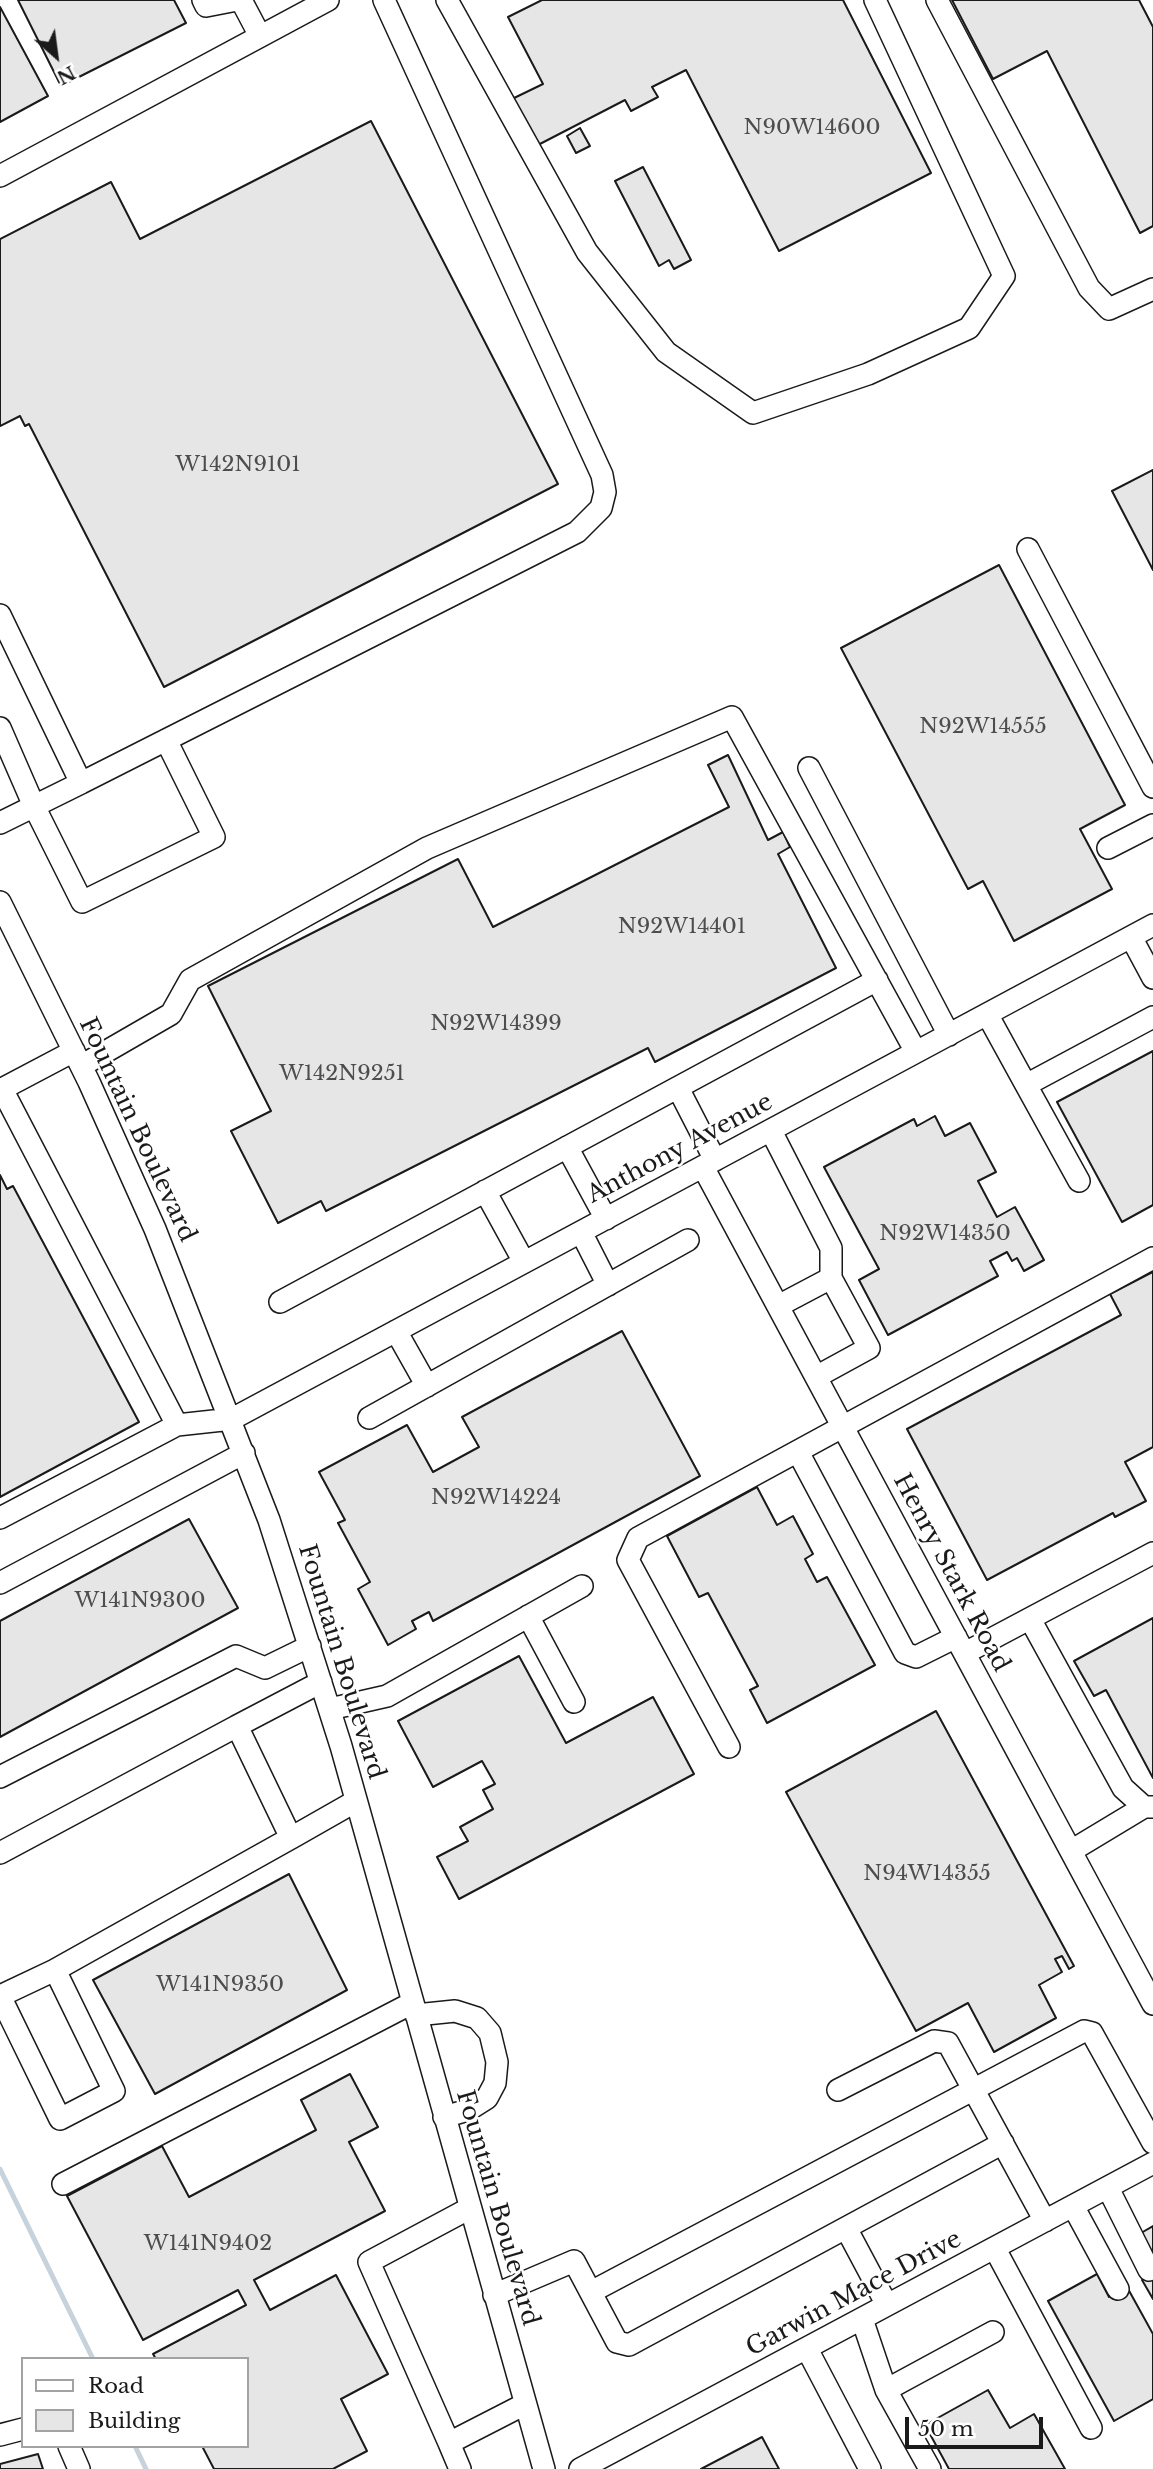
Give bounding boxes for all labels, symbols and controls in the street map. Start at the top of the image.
north arrow [21,21,91,91]
text: N [53,61,79,89]
house number: N90W14600 [744,115,880,141]
house number: W142N9101 [175,452,301,478]
house number: N92W14555 [919,714,1047,740]
house number: N92W14401 [618,914,746,940]
house number: N92W14399 [430,1011,562,1037]
street label: Fountain Boulevard [72,1013,202,1247]
house number: W142N9251 [279,1061,405,1087]
street label: Anthony Avenue [582,1088,778,1210]
house number: N92W14350 [879,1221,1011,1247]
street label: Henry Stark Road [887,1469,1015,1677]
house number: N92W14224 [431,1485,561,1511]
street label: Fountain Boulevard [292,1541,390,1783]
house number: W141N9300 [74,1588,206,1614]
house number: N94W14355 [863,1861,991,1887]
house number: W141N9350 [156,1972,284,1998]
street label: Fountain Boulevard [450,2087,544,2329]
street label: Garwin Mace Drive [742,2225,966,2363]
house number: W141N9402 [144,2231,272,2257]
legend [21,2357,248,2448]
text: Road [88,2373,144,2399]
scale bar [908,2402,1046,2446]
text: Building [88,2408,180,2434]
text: 50 m [918,2416,973,2442]

